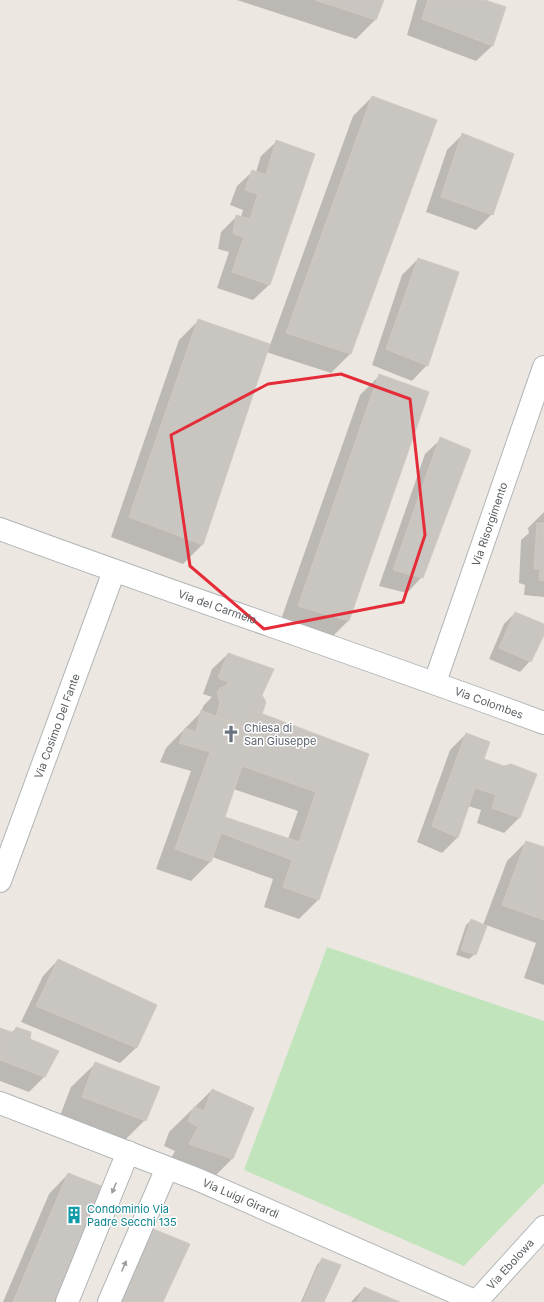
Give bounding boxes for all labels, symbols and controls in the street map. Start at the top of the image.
street label: Via Risorgimento [469,480,511,568]
street label: Via del Carmelo [176,587,259,627]
street label: Via Cosimo Del Fante [31,672,83,781]
street label: Via Colombes [453,684,525,722]
place label: Chiesa di San Giuseppe [244,721,316,748]
church icon: Chiesa di San Giuseppe [221,724,241,744]
street label: Via Luigi Girardi [200,1175,281,1221]
one-way arrow [110,1183,116,1195]
place label: Condominio Via Padre Secchi 135 [87,1202,177,1229]
building icon: Condominio Via Padre Secchi 135 [64,1205,84,1225]
street label: Via Ebolowa [484,1236,537,1293]
one-way arrow [121,1261,127,1272]

